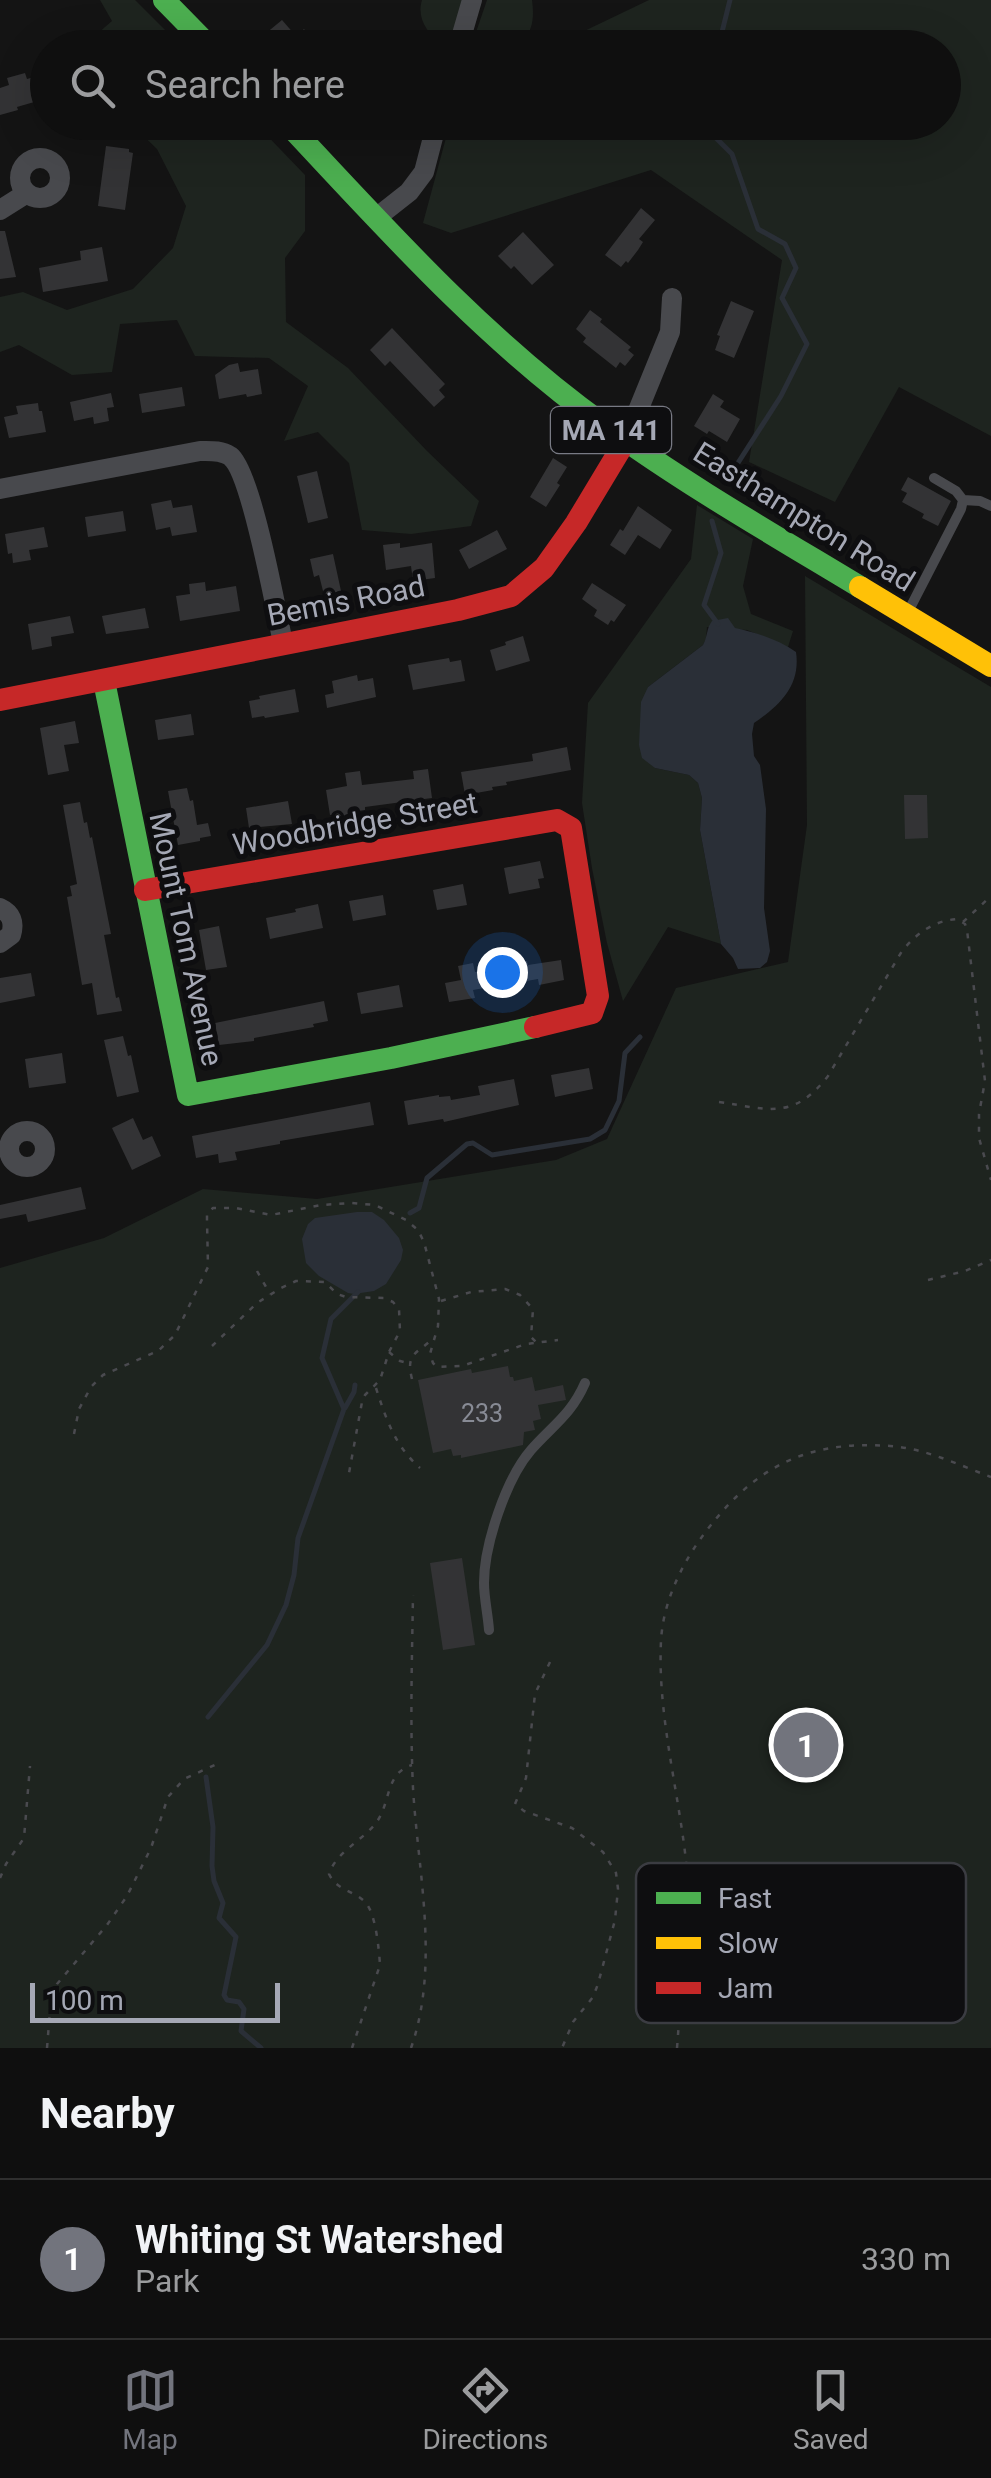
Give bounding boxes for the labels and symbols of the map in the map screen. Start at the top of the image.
road number: MA 141 [551,407,671,453]
street label: Easthampton Road [687,434,921,599]
street label: Bemis Road [264,568,428,633]
street label: Woodbridge Street [230,785,480,862]
street label: Mount Tom Avenue [142,809,230,1069]
your location [477,947,528,998]
house number: 233 [461,1399,503,1428]
pin: 1 [774,1708,838,1782]
legend [636,1863,966,2023]
text: Fast [718,1882,772,1915]
text: Slow [718,1927,778,1960]
text: Jam [718,1972,773,2005]
scale bar [30,1978,280,2022]

